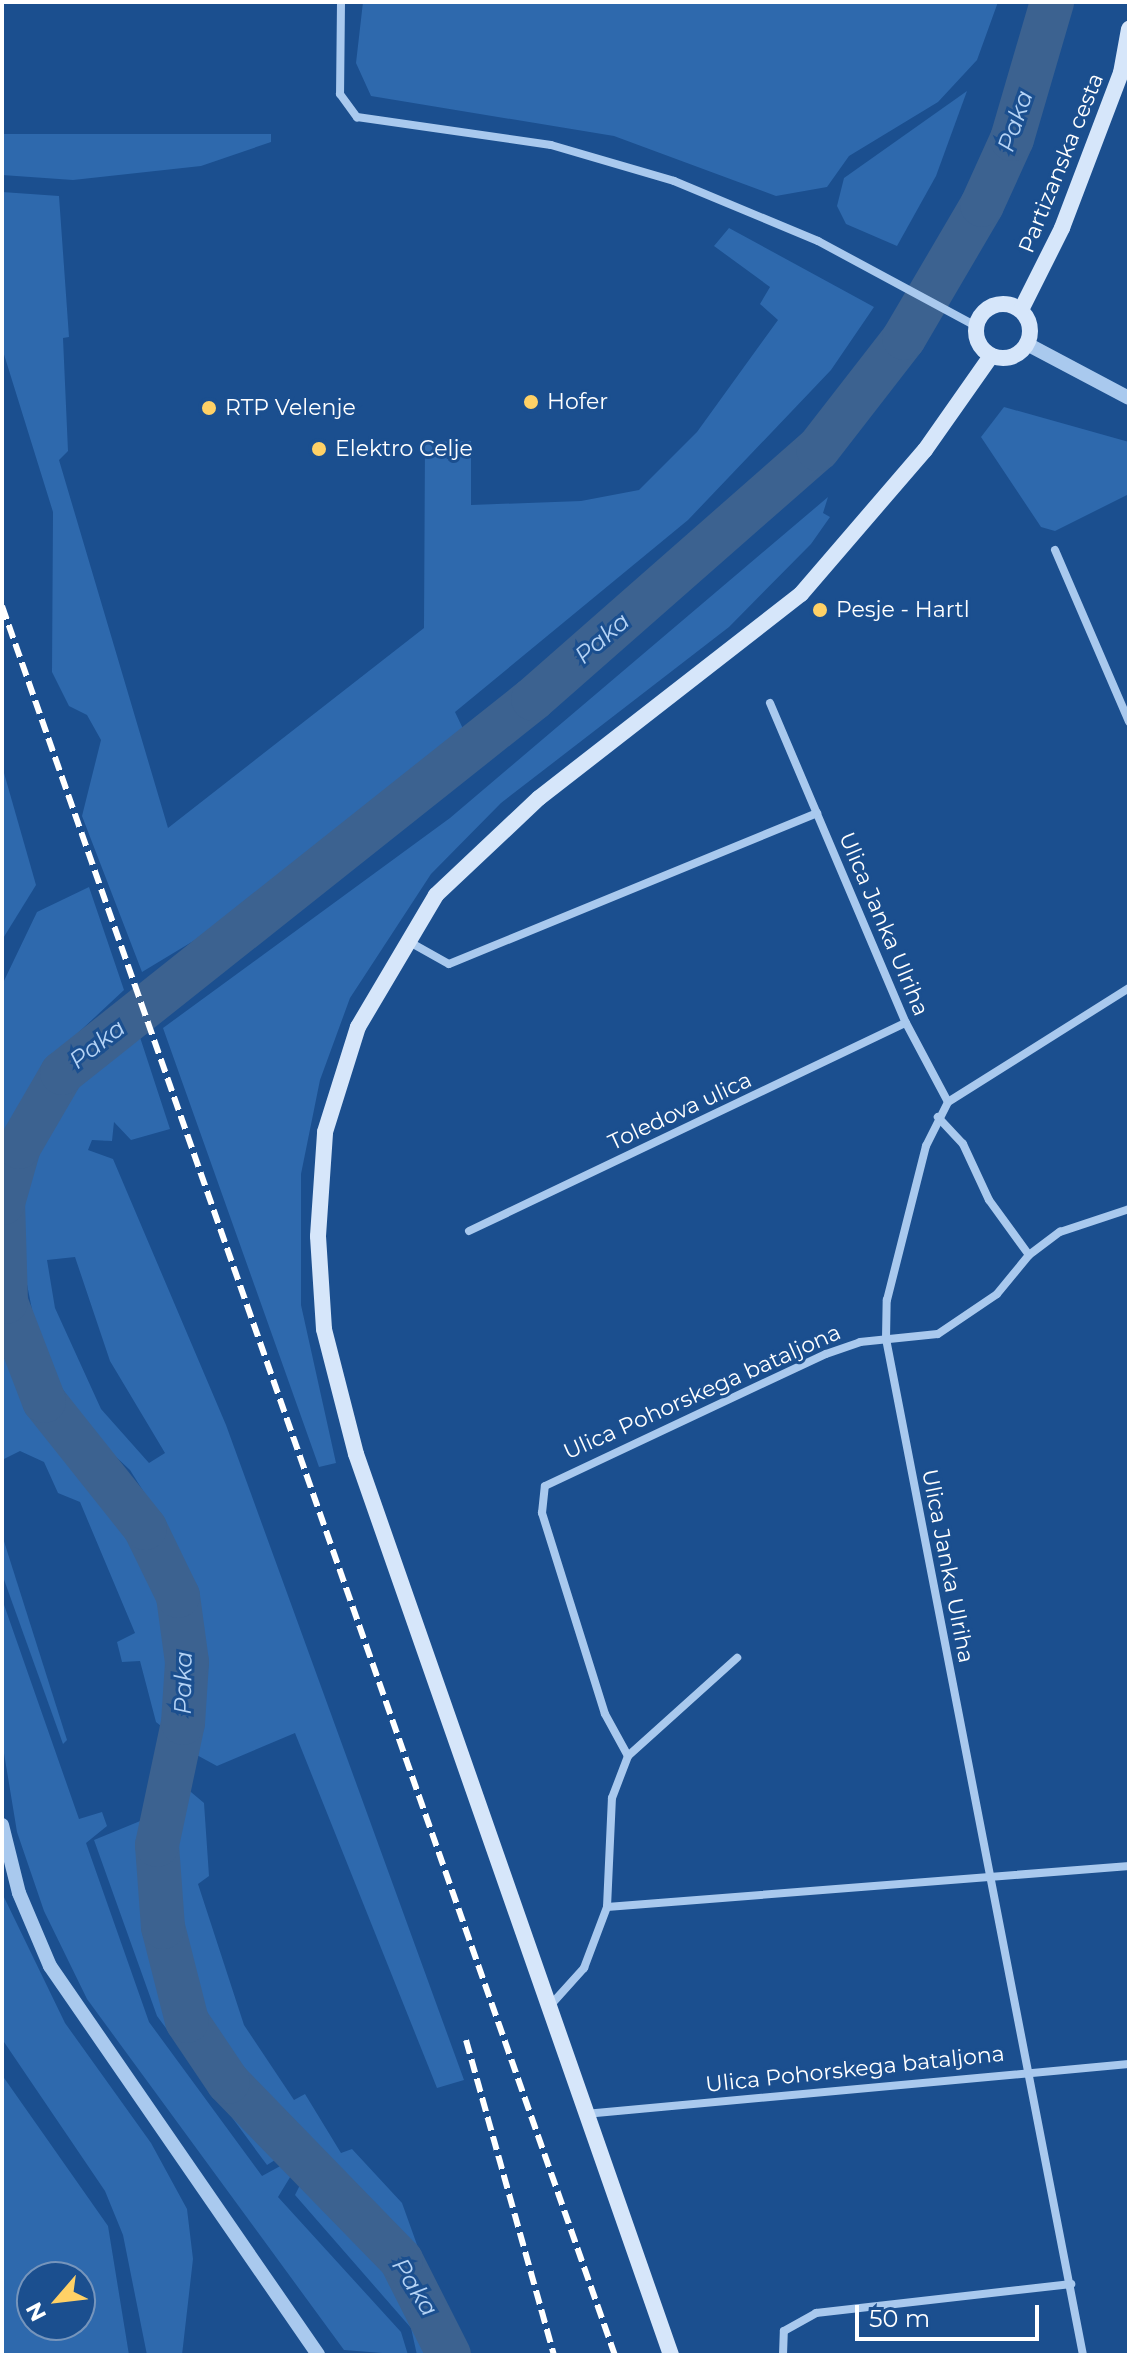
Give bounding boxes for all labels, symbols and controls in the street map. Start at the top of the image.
street label: Partizanska cesta [1013,69,1109,257]
water label: Paka [991,86,1039,156]
place label: Hofer [547,389,608,415]
marker: Hofer [522,393,540,411]
place label: RTP Velenje [225,395,356,421]
marker: RTP Velenje [200,399,218,417]
place label: Elektro Celje [335,436,473,462]
marker: Elektro Celje [310,440,328,458]
place label: Pesje - Hartl [836,597,970,623]
marker: Pesje - Hartl [811,601,829,619]
water label: Paka [569,606,635,670]
street label: Ulica Janka Ulriha [833,828,935,1020]
water label: Paka [63,1013,131,1075]
street label: Toledova ulica [604,1066,756,1156]
street label: Ulica Pohorskega bataljona [559,1319,845,1465]
street label: Ulica Janka Ulriha [916,1467,980,1665]
water label: Paka [168,1651,198,1715]
street label: Ulica Pohorskega bataljona [704,2040,1006,2098]
water label: Paka [386,2253,444,2321]
north arrow [16,2261,96,2341]
scale bar [859,2289,1043,2339]
text: N [20,2297,52,2326]
text: 50 m [869,2304,930,2333]

